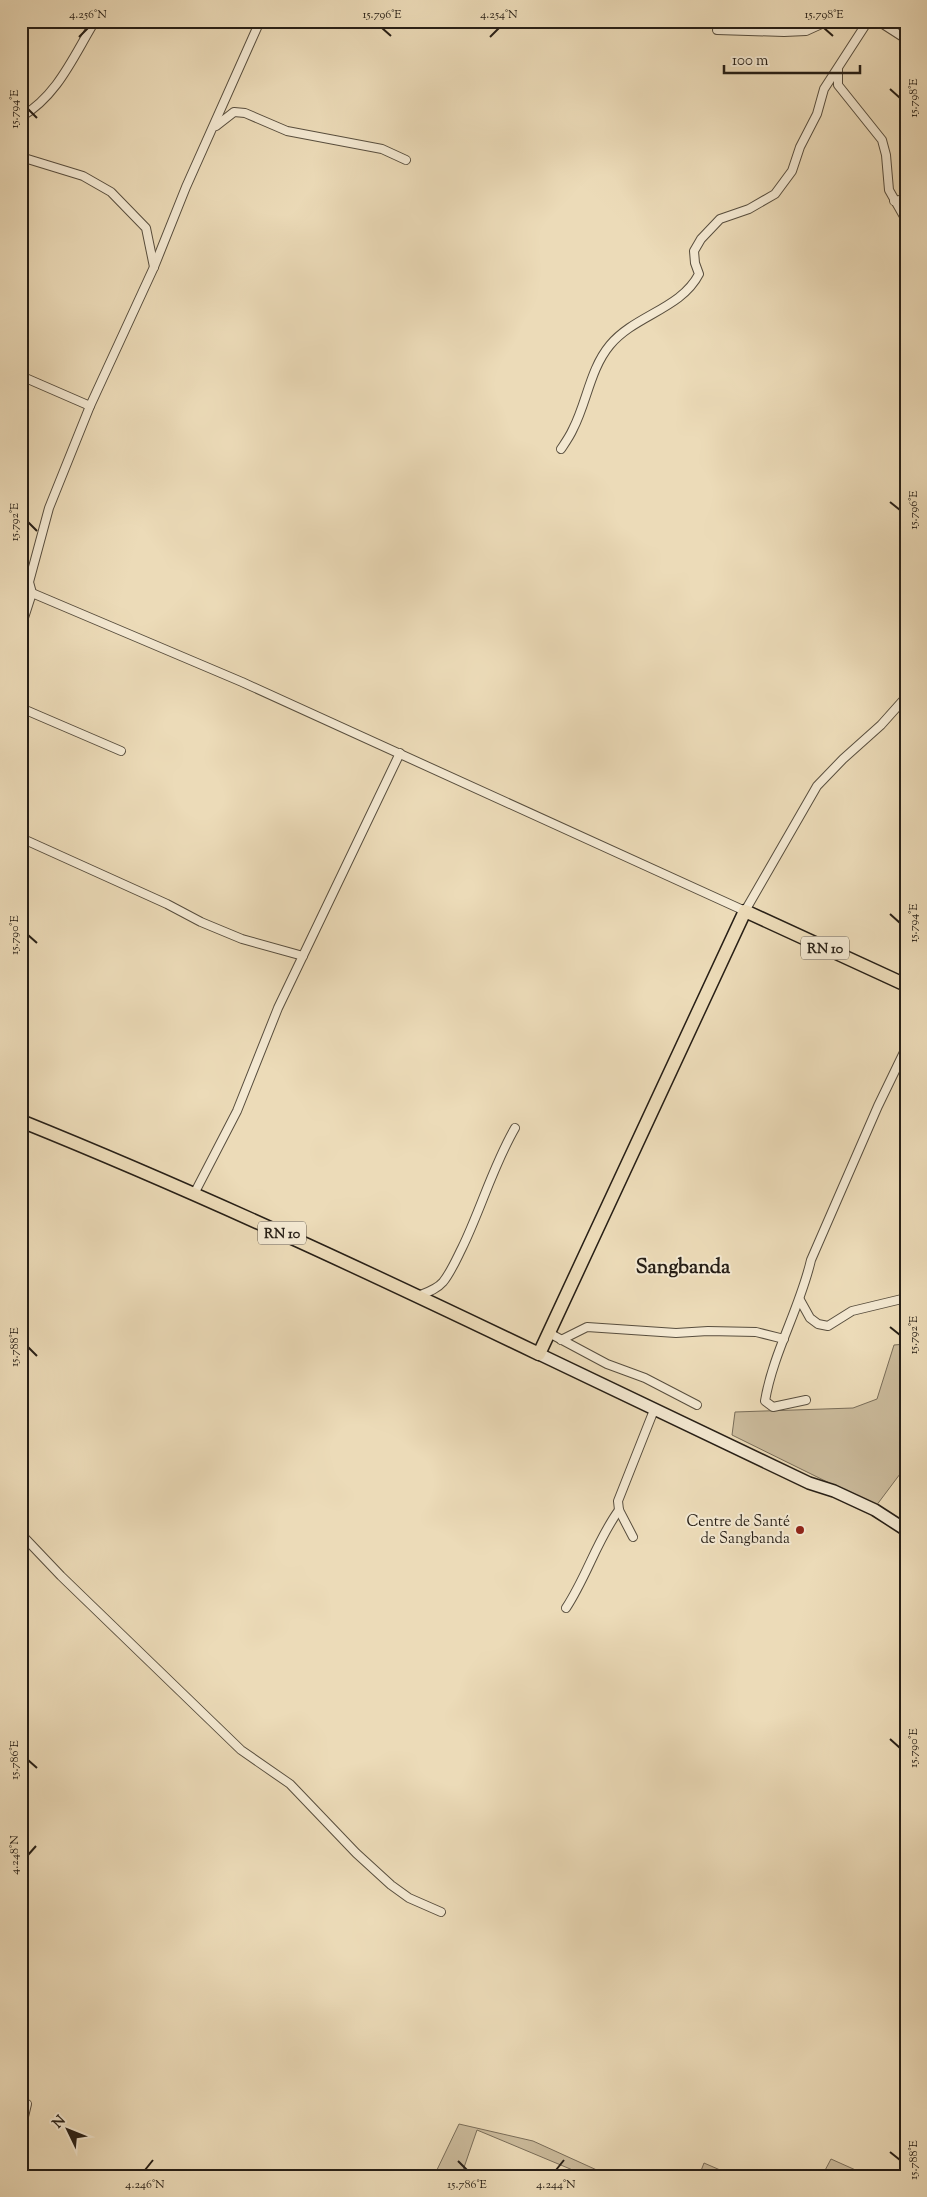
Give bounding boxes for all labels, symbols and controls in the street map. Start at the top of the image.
text: 4.256°N [69,6,107,24]
text: 15.796°E [362,6,402,24]
text: 4.254°N [480,6,518,24]
text: 15.798°E [804,6,844,24]
scale bar [724,42,861,74]
text: 100 m [732,51,769,72]
text: 15.798°E [905,78,923,118]
text: 15.794°E [6,89,24,129]
text: 15.796°E [905,490,923,530]
text: 15.792°E [6,502,24,541]
text: 15.794°E [905,903,923,943]
text: 15.790°E [6,915,24,955]
road number: RN 10 [801,936,849,960]
road number: RN 10 [258,1222,306,1244]
district label: Sangbanda [636,1254,731,1283]
text: 15.792°E [905,1315,923,1354]
text: 15.788°E [6,1326,24,1367]
place label: Centre de Santé de Sangbanda [686,1512,790,1550]
marker: Centre de Santé de Sangbanda [794,1524,806,1536]
text: 15.790°E [905,1728,923,1768]
text: 15.786°E [6,1739,24,1780]
text: 4.248°N [6,1835,24,1875]
north arrow [42,2104,92,2154]
text: N [49,2112,71,2133]
text: 15.788°E [905,2139,923,2180]
text: 4.246°N [125,2176,165,2194]
text: 15.786°E [447,2176,488,2194]
text: 4.244°N [536,2176,576,2194]

